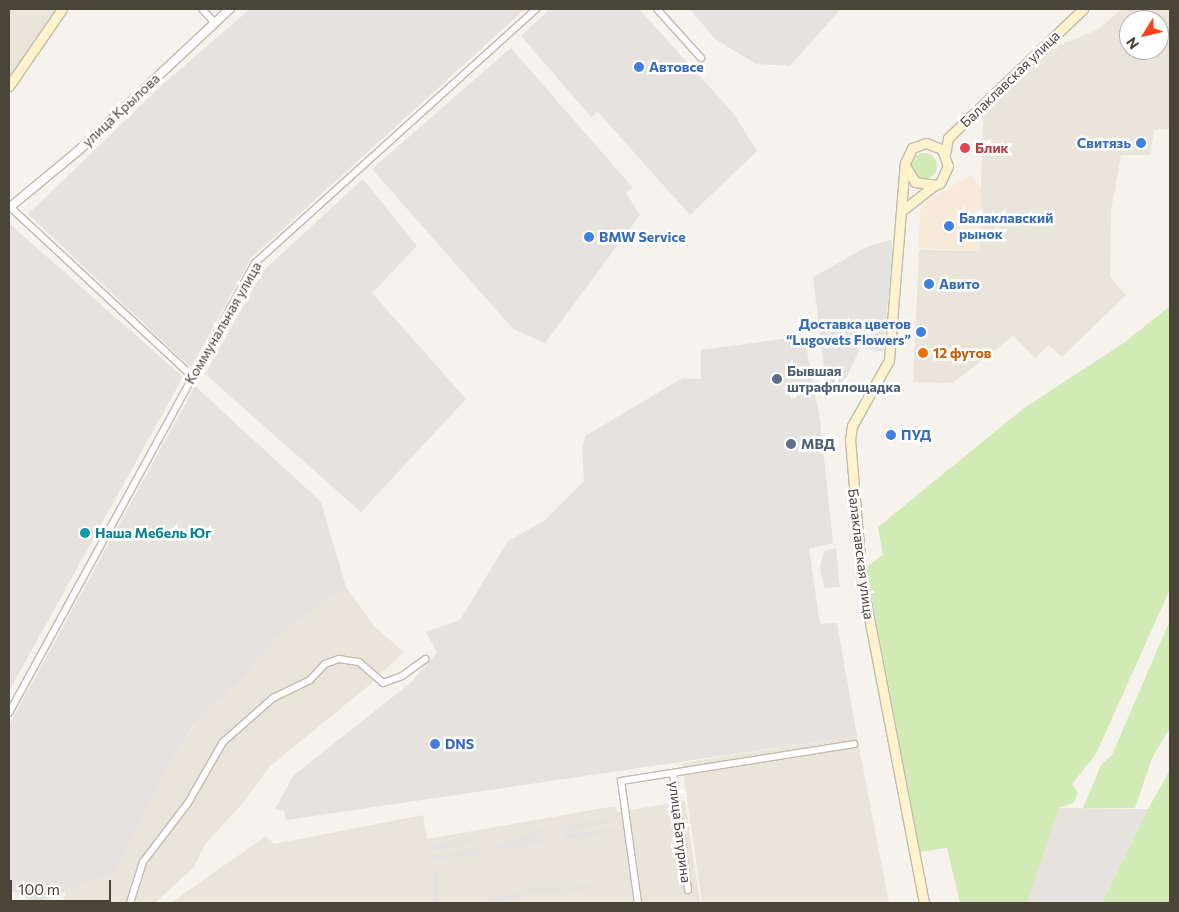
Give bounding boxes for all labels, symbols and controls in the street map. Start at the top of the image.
north arrow [1119,10,1169,60]
street label: Балаклавская улица [957,27,1063,131]
text: N [1122,34,1142,53]
place label: Автовсе [649,59,704,75]
marker: Автовсе [633,61,645,73]
street label: улица Крылова [79,70,163,150]
place label: Свитязь [1077,135,1131,151]
marker: Свитязь [1135,137,1147,149]
place label: Блик [975,140,1009,156]
marker: Блик [959,142,971,154]
place label: Балаклавский рынок [959,210,1053,242]
marker: Балаклавский рынок [943,220,955,232]
place label: BMW Service [599,229,686,245]
marker: BMW Service [583,231,595,243]
street label: Коммунальная улица [181,259,265,387]
place label: Авито [939,276,980,292]
marker: Авито [923,278,935,290]
place label: Доставка цветов “Lugovets Flowers” [786,316,911,348]
marker: Доставка цветов “Lugovets Flowers” [915,326,927,338]
place label: 12 футов [933,345,992,361]
marker: 12 футов [917,347,929,359]
place label: Бывшая штрафплощадка [787,363,901,396]
marker: Бывшая штрафплощадка [771,373,783,385]
place label: ПУД [901,427,931,443]
marker: ПУД [885,429,897,441]
place label: МВД [801,436,835,452]
marker: МВД [785,438,797,450]
street label: Балаклавская улица [845,488,877,620]
place label: Наша Мебель Юг [95,525,211,541]
marker: Наша Мебель Юг [79,527,91,539]
place label: DNS [445,736,474,752]
marker: DNS [429,738,441,750]
street label: улица Батурина [665,780,695,884]
scale bar [12,870,114,902]
text: 100 m [18,880,60,898]

